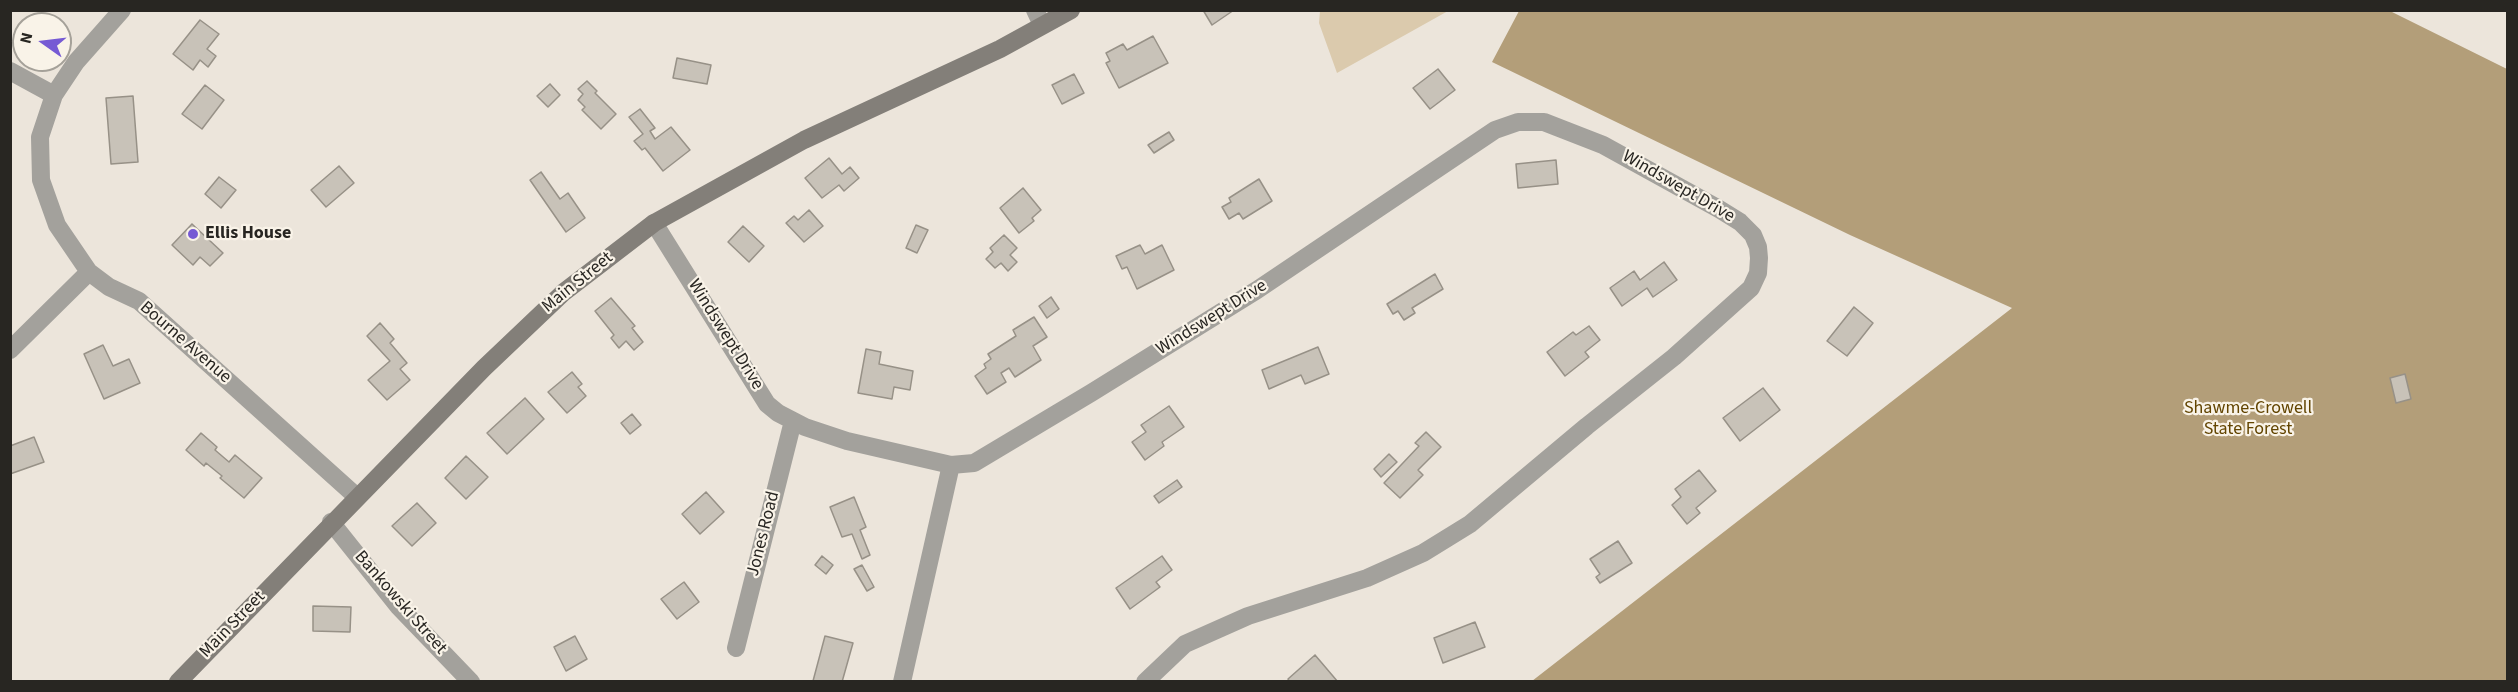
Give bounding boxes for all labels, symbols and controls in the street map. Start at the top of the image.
north arrow [12,12,72,72]
text: N [15,30,38,46]
street label: Windswept Drive [1618,146,1738,228]
place label: Ellis House [205,223,291,245]
marker: Ellis House [186,227,200,241]
street label: Main Street [538,248,618,318]
street label: Windswept Drive [1153,275,1271,361]
street label: Windswept Drive [682,276,768,394]
street label: Bourne Avenue [135,297,235,389]
park label: Shawme-Crowell State Forest [2184,398,2312,440]
street label: Jones Road [743,489,785,579]
street label: Bankowski Street [349,547,451,659]
street label: Main Street [196,587,270,663]

